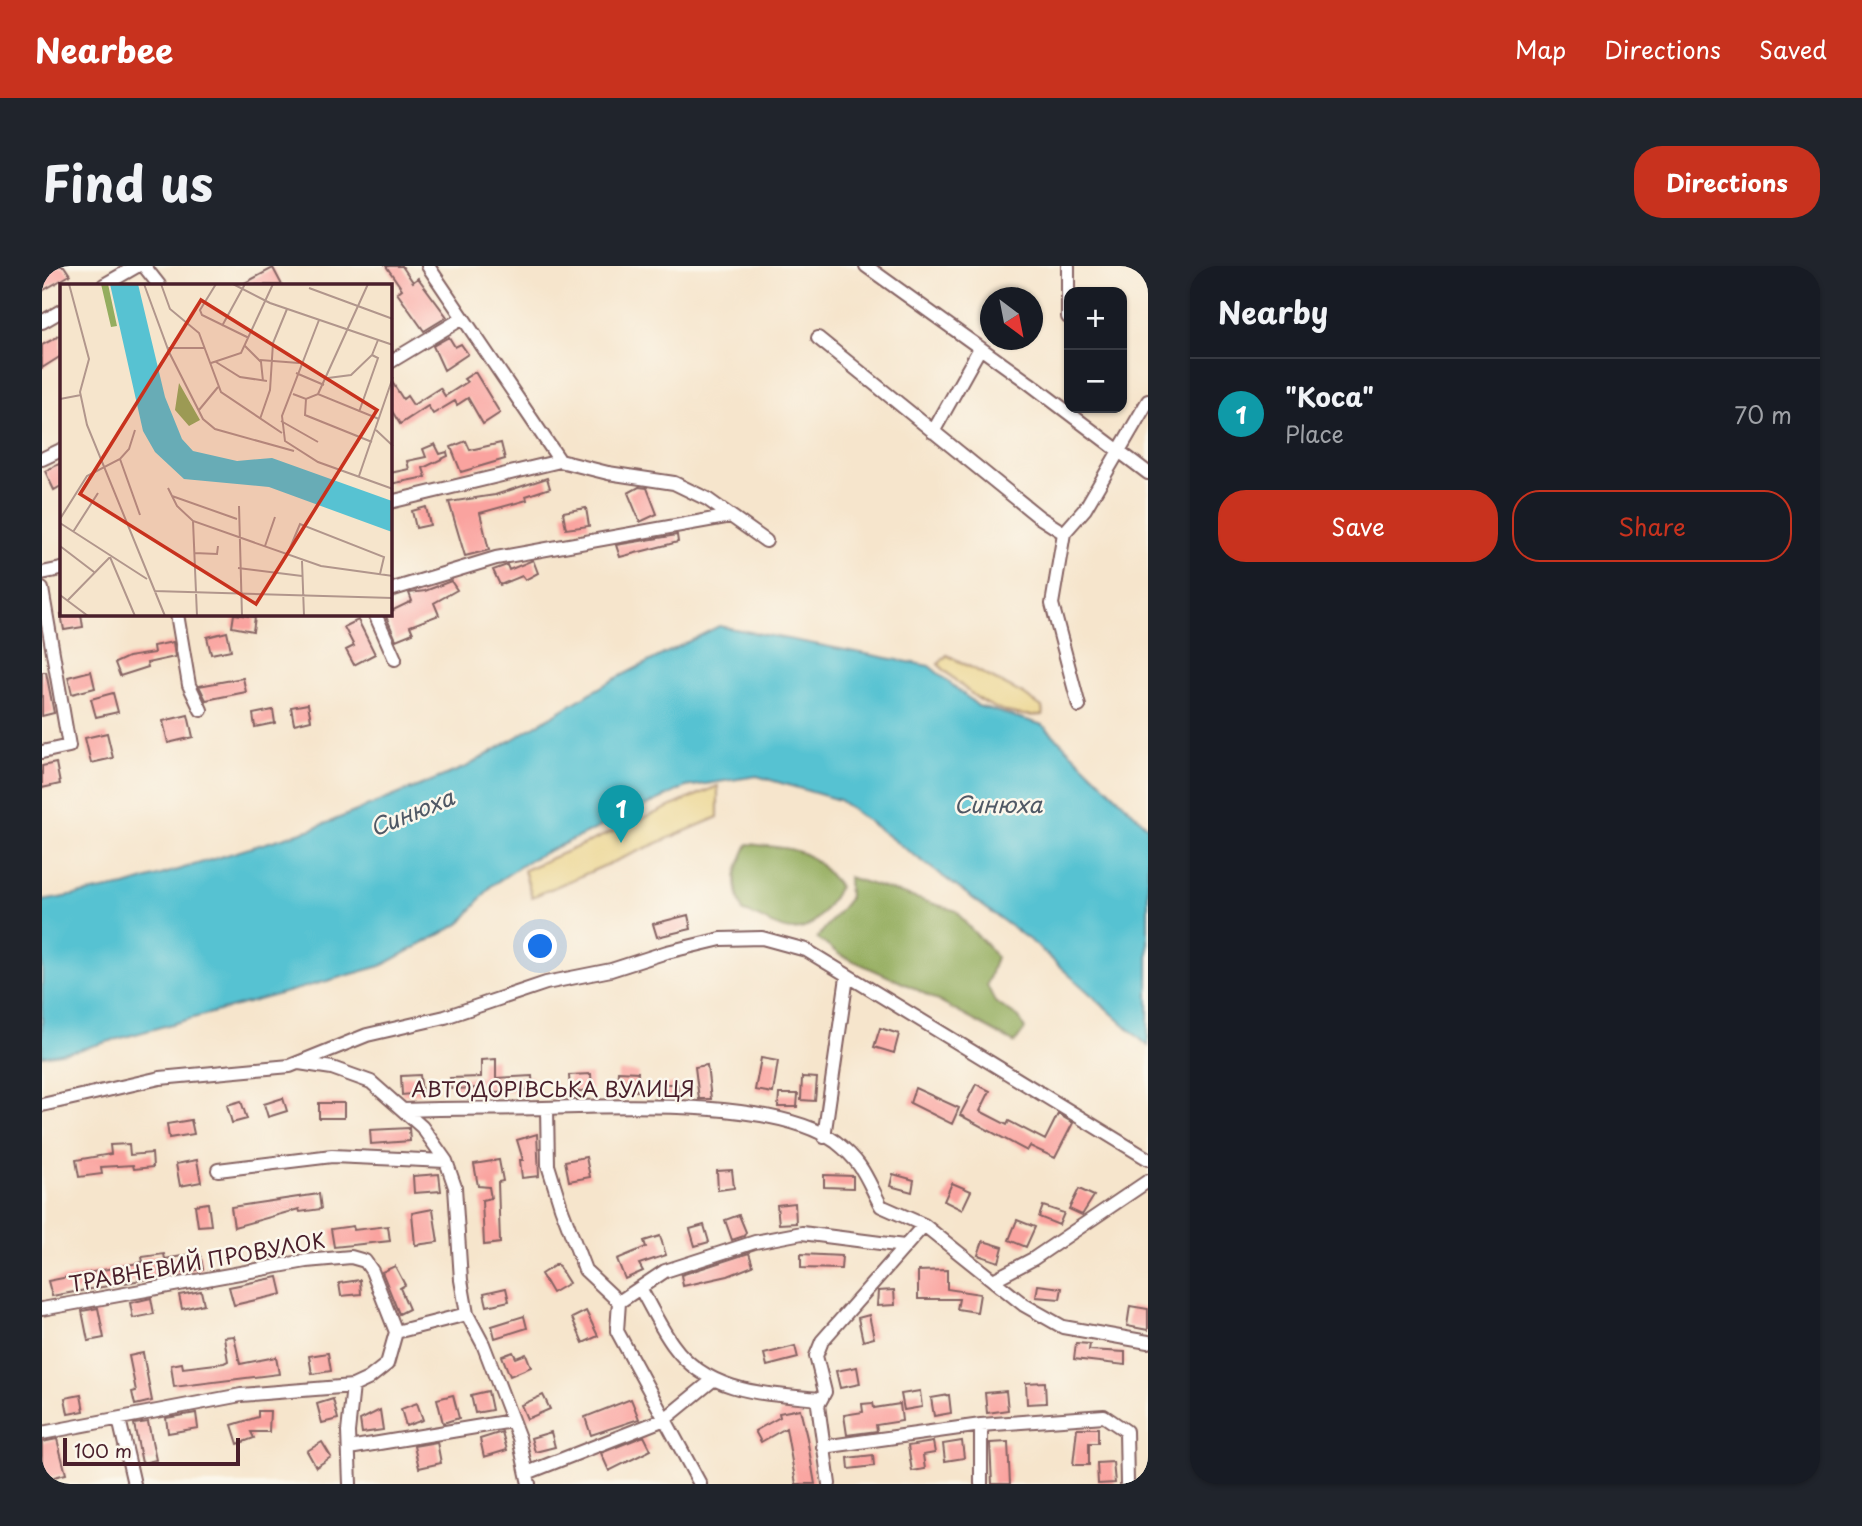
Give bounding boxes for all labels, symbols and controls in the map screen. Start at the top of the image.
text: Nearbee [35,24,173,74]
text: Map [1515,31,1566,67]
text: Directions [1604,31,1721,67]
text: Saved [1759,31,1827,67]
text: Find us [42,145,213,219]
button: Directions [1634,146,1820,218]
inset map [60,284,392,616]
north arrow [980,287,1043,350]
map controls [1064,287,1127,413]
button: + [1064,287,1127,350]
text: Nearby [1218,289,1328,334]
button: − [1064,350,1127,413]
text: "Коса" [1285,377,1374,416]
text: 1 [1236,397,1247,432]
text: 70 m [1734,397,1792,432]
text: Place [1285,416,1344,451]
button: Save [1218,490,1498,562]
button: Share [1512,490,1792,562]
water label: Синюха [364,778,460,844]
pin: 1 [598,785,644,843]
water label: Синюха [954,786,1043,821]
your location [523,929,557,963]
street label: АВТОДОРІВСЬКА ВУЛИЦЯ [411,1072,695,1104]
street label: ТРАВНЕВИЙ ПРОВУЛОК [66,1223,327,1299]
scale bar [63,1435,240,1467]
text: 100 m [74,1436,132,1464]

